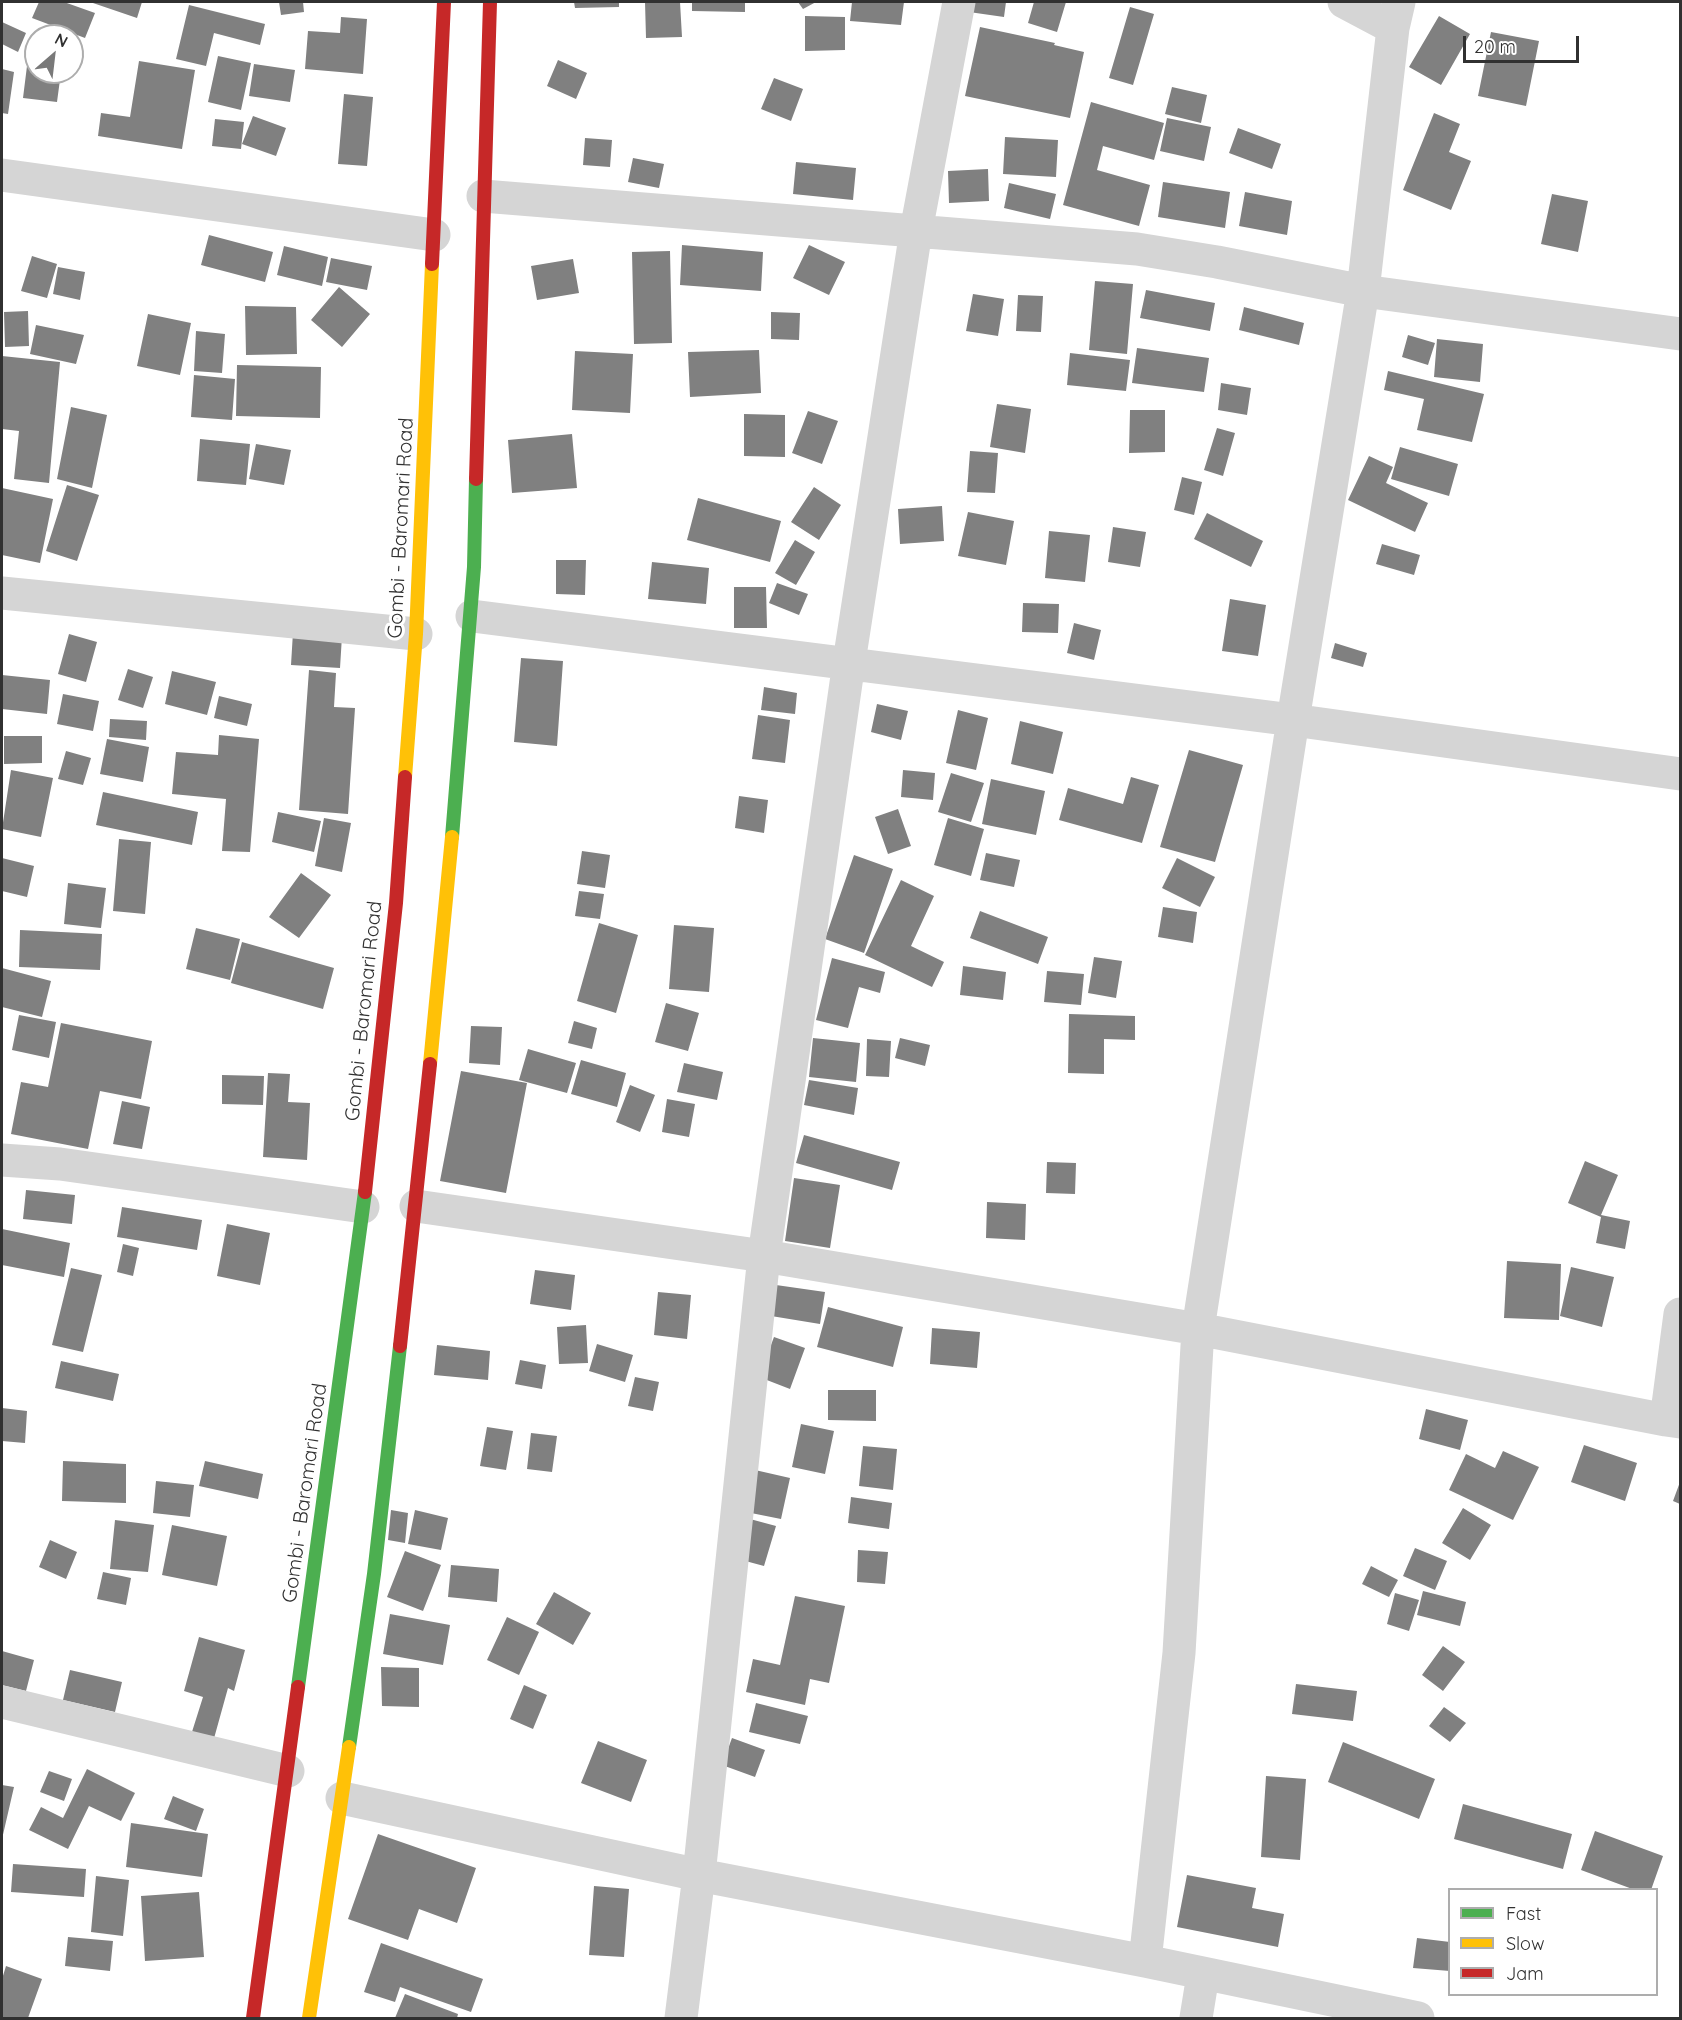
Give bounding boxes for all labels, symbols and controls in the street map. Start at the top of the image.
north arrow [24,24,84,84]
scale bar [1466,24,1582,62]
text: N [52,28,71,51]
text: 20 m [1474,35,1516,58]
street label: Gombi - Baromari Road [383,417,419,639]
street label: Gombi - Baromari Road [341,900,387,1122]
street label: Gombi - Baromari Road [278,1382,332,1604]
legend [1448,1888,1658,1996]
text: Fast [1506,1902,1541,1925]
text: Slow [1506,1932,1544,1955]
text: Jam [1506,1962,1544,1985]

